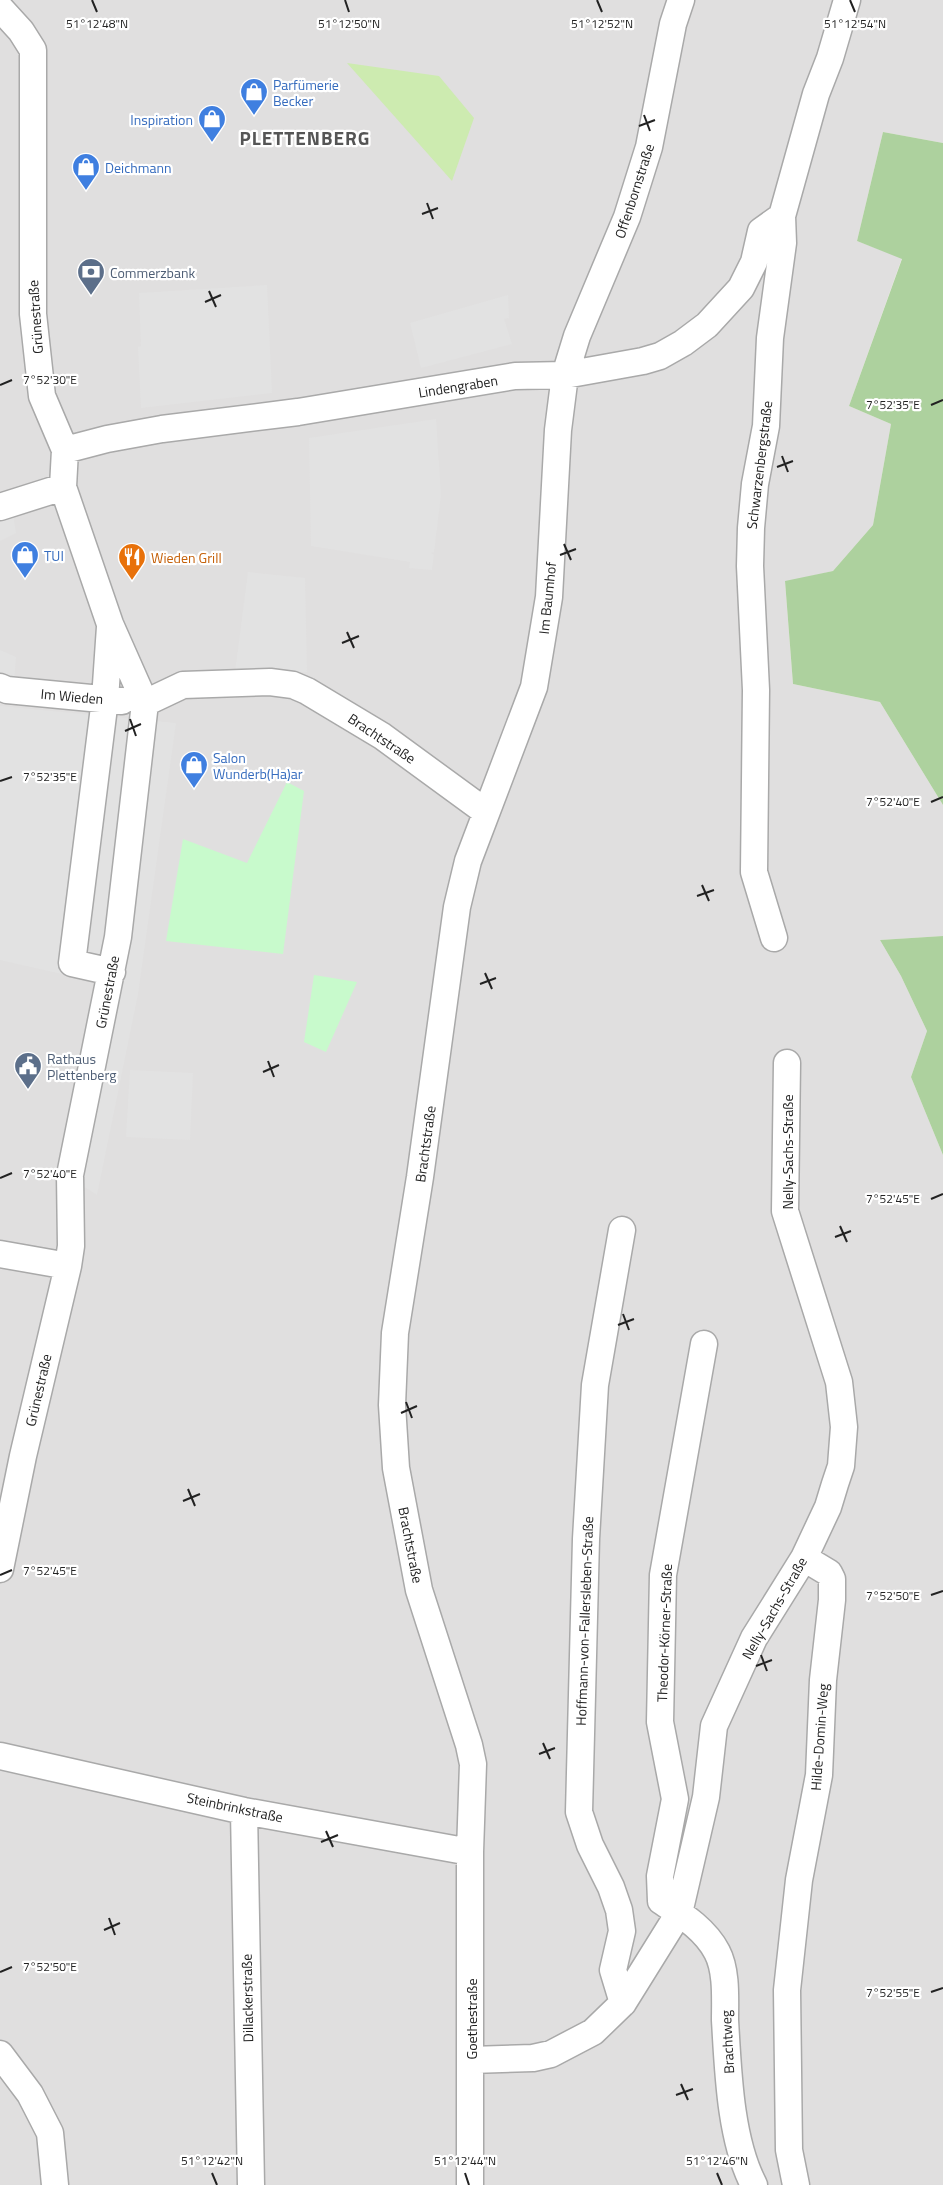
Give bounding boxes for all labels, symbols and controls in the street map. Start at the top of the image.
text: 51°12'48"N [66,14,128,33]
text: 51°12'50"N [318,14,380,33]
text: 51°12'52"N [571,14,633,33]
text: 51°12'54"N [824,14,886,33]
place label: Parfümerie Becker [273,74,339,111]
shop icon: Parfümerie Becker [239,77,269,116]
shop icon: Inspiration [197,104,227,143]
place label: Inspiration [130,109,193,130]
district label: PLETTENBERG [240,123,370,152]
street label: Offenbornstraße [609,141,659,241]
shop icon: Deichmann [71,152,101,191]
place label: Deichmann [105,157,172,178]
bank icon: Commerzbank [76,257,106,296]
place label: Commerzbank [110,262,195,283]
street label: Grünestraße [22,279,48,355]
street label: Lindengraben [417,369,499,403]
text: 7°52'30"E [23,370,77,389]
text: 7°52'35"E [866,395,920,414]
street label: Schwarzenbergstraße [741,400,777,530]
shop icon: TUI [10,540,40,579]
restaurant icon: Wieden Grill [117,542,147,581]
place label: TUI [44,545,64,566]
place label: Wieden Grill [151,547,222,568]
street label: Im Baumhof [533,560,561,635]
street label: Im Wieden [40,683,104,709]
street label: Brachtstraße [344,708,420,768]
place label: Salon Wunderb(Ha)ar [213,747,303,784]
shop icon: Salon Wunderb(Ha)ar [179,750,209,789]
text: 7°52'35"E [23,767,77,786]
text: 7°52'40"E [866,792,920,811]
street label: Grünestraße [90,954,124,1030]
place label: Rathaus Plettenberg [47,1048,116,1085]
public building icon: Rathaus Plettenberg [13,1051,43,1090]
street label: Nelly-Sachs-Straße [777,1095,798,1209]
street label: Brachtstraße [409,1104,441,1184]
text: 7°52'40"E [23,1164,77,1183]
text: 7°52'45"E [866,1189,920,1208]
street label: Grünestraße [19,1352,57,1428]
street label: Brachtstraße [393,1505,429,1585]
street label: Hoffmann-von-Fallersleben-Straße [570,1516,598,1726]
street label: Nelly-Sachs-Straße [736,1553,812,1663]
text: 7°52'45"E [23,1561,77,1580]
street label: Theodor-Körner-Straße [651,1563,677,1703]
text: 7°52'50"E [866,1586,920,1605]
street label: Hilde-Domin-Weg [805,1683,833,1791]
street label: Steinbrinkstraße [185,1787,285,1827]
street label: Dillackerstraße [236,1954,258,2042]
text: 7°52'50"E [23,1957,77,1976]
street label: Goethestraße [461,1979,482,2059]
text: 7°52'55"E [866,1983,920,2002]
street label: Brachtweg [715,2010,739,2074]
text: 51°12'42"N [181,2151,243,2170]
text: 51°12'44"N [434,2151,496,2170]
text: 51°12'46"N [686,2151,748,2170]

